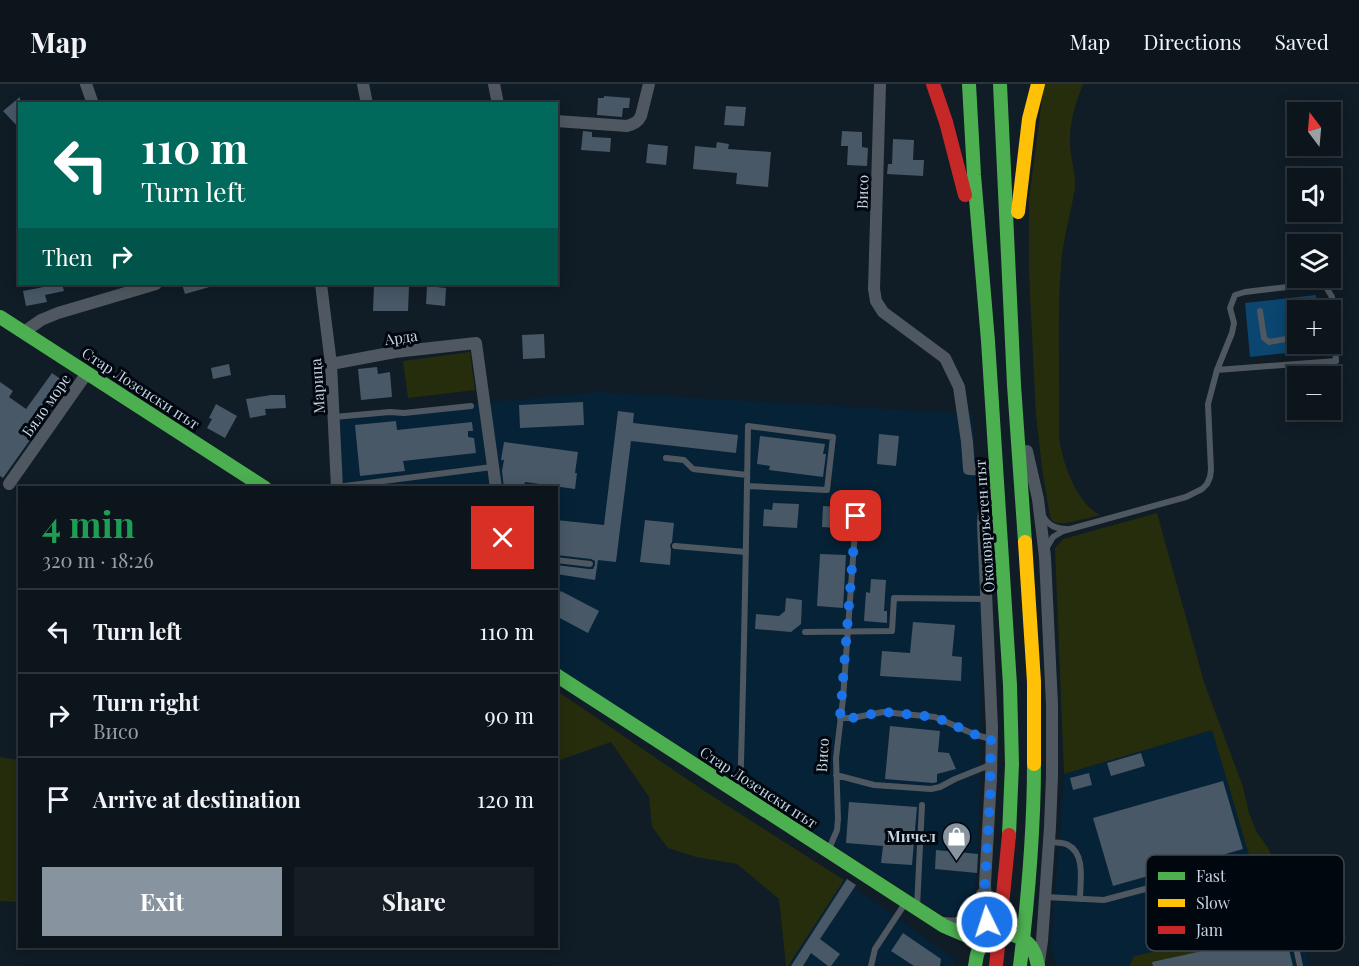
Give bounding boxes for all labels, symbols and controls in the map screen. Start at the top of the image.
text: Map [30,23,87,60]
text: Map [1069,27,1110,55]
text: Directions [1143,27,1241,55]
text: Saved [1274,27,1329,55]
north arrow [1287,102,1341,156]
map controls [1287,102,1341,420]
text: 110 m [141,119,248,175]
icon: left [42,126,120,204]
button: sound [1287,168,1341,222]
text: Turn left [141,173,245,209]
street label: Висо [851,175,873,209]
button: layers [1287,234,1341,288]
icon: right [105,240,138,273]
text: Then [42,242,93,272]
button: + [1287,300,1341,354]
street label: Арда [382,325,419,349]
street label: Стар Лозенски път [78,342,204,434]
street label: Марица [305,357,329,414]
button: − [1287,366,1341,420]
street label: Бяло море [17,370,75,440]
street label: Околовръстен път [969,459,999,593]
pin [830,490,881,541]
text: 4 min [42,499,135,547]
icon: arrive [839,499,872,532]
button: close [471,506,534,569]
text: 320 m · 18:26 [42,546,154,573]
icon: left [42,615,75,648]
text: Turn left [93,616,182,646]
text: 110 m [480,616,534,646]
text: Turn right [93,687,199,717]
icon: right [42,699,75,732]
text: 90 m [485,700,534,730]
text: Висо [93,717,139,744]
street label: Висо [811,737,833,773]
street label: Стар Лозенски път [696,741,822,833]
icon: arrive [42,783,75,816]
text: Arrive at destination [93,784,301,814]
text: 120 m [477,784,534,814]
shop icon: Мичел [941,820,973,862]
place label: Мичел [887,826,936,846]
legend [1146,855,1344,951]
text: Fast [1196,865,1226,886]
button: Exit [42,867,282,936]
button: Share [294,867,534,936]
position arrow [955,890,1019,954]
text: Slow [1196,892,1231,913]
text: Jam [1195,919,1223,940]

